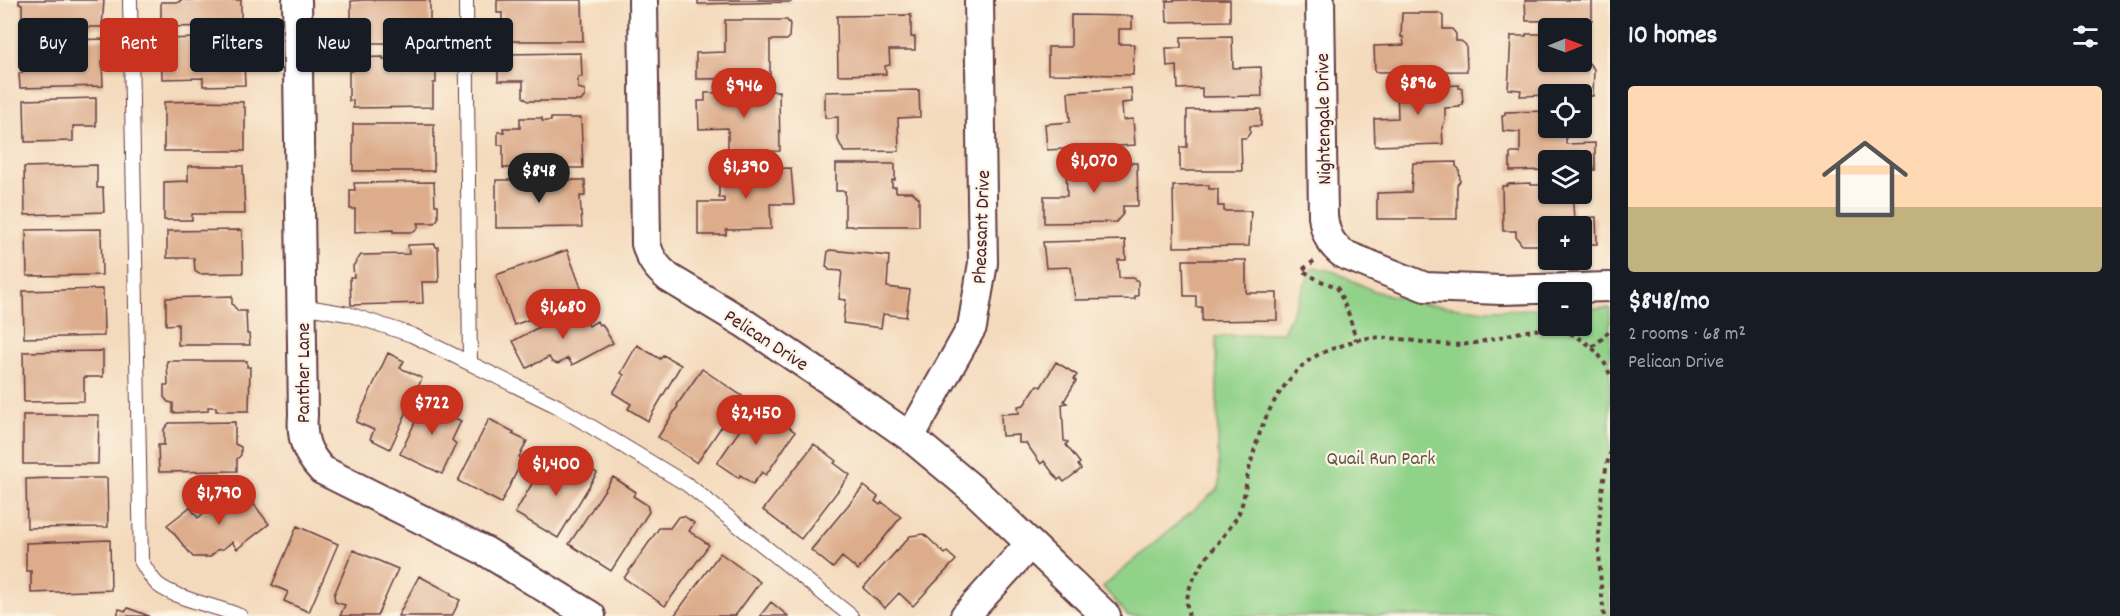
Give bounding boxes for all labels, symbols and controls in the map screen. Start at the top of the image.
chip: Buy [18,18,88,72]
chip: Rent [100,18,178,72]
chip: Filters [190,18,284,72]
chip: New [296,18,371,72]
chip: Apartment [383,18,513,72]
north arrow [1538,18,1592,72]
map controls [1538,18,1592,336]
text: 10 homes [1628,18,1718,55]
icon: filters [2069,20,2102,53]
street label: Nightengale Drive [1310,53,1340,185]
pin: $896 [1382,65,1454,116]
pin: $946 [708,68,780,119]
text: $896 [1399,70,1437,98]
text: $946 [725,73,763,101]
button: locate [1538,84,1592,138]
icon: home [1811,125,1919,233]
pin: $1,070 [1045,143,1143,194]
text: $1,070 [1070,148,1118,176]
pin: $1,390 [697,149,795,200]
button: layers [1538,150,1592,204]
pin: $848 [503,153,575,204]
text: $1,390 [722,154,770,182]
text: $848 [522,158,556,186]
street label: Pheasant Drive [967,169,999,285]
button: + [1538,216,1592,270]
button: − [1538,282,1592,336]
text: $848/mo [1628,284,1710,321]
pin: $1,680 [514,289,612,340]
text: $1,680 [539,294,587,322]
street label: Pelican Drive [717,304,813,380]
text: 2 rooms · 68 m² [1628,321,1746,349]
street label: Panther Lane [291,322,319,423]
text: Pelican Drive [1628,349,1724,377]
pin: $722 [396,385,468,436]
text: $722 [414,390,450,418]
pin: $2,450 [707,395,805,446]
text: $2,450 [730,400,782,428]
pin: $1,400 [507,446,605,497]
park label: Quail Run Park [1327,446,1435,474]
text: $1,400 [532,451,580,479]
pin: $1,790 [170,475,268,526]
text: $1,790 [196,480,242,508]

